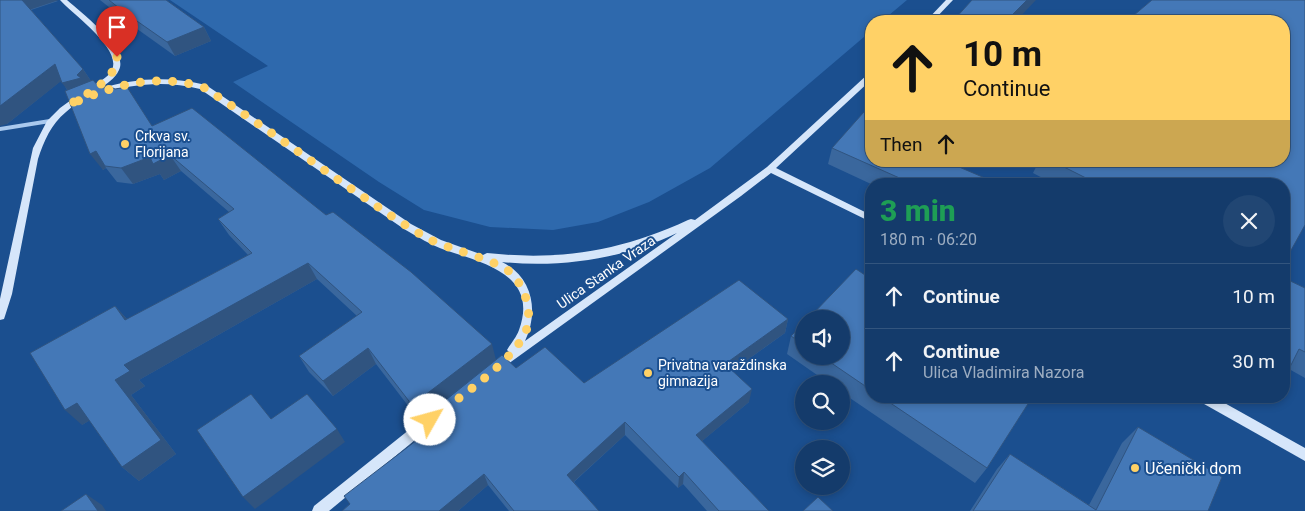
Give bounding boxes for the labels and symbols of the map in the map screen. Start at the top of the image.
pin [96,6,138,57]
place label: Crkva sv. Florijana [135,128,191,160]
marker: Crkva sv. Florijana [119,138,131,150]
street label: Ulica Stanka Vraza [554,232,658,312]
place label: Privatna varaždinska gimnazija [658,357,787,389]
marker: Privatna varaždinska gimnazija [642,367,654,379]
position arrow [403,393,455,445]
place label: Učenički dom [1145,459,1241,478]
marker: Učenički dom [1129,462,1141,474]

